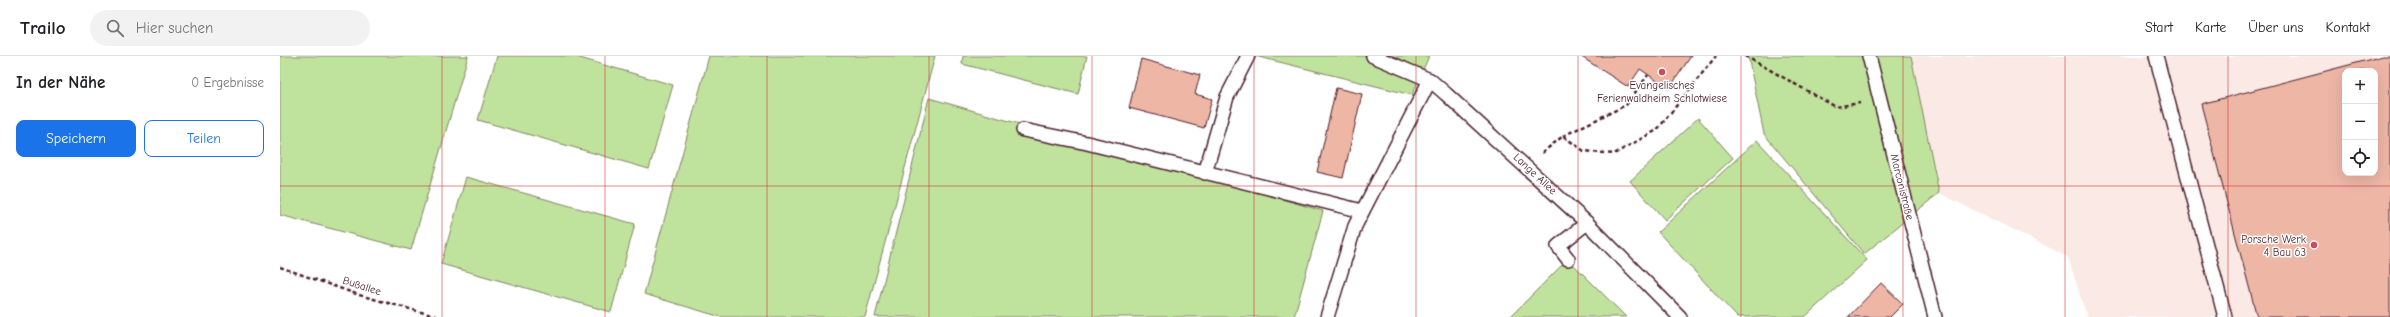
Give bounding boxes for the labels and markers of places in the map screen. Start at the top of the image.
marker: Evangelisches Ferienwaldheim Schlotwiese [1657,67,1667,77]
place label: Evangelisches Ferienwaldheim Schlotwiese [1597,79,1727,105]
place label: Porsche Werk 4 Bau 63 [2241,233,2307,259]
marker: Porsche Werk 4 Bau 63 [2309,240,2319,250]

